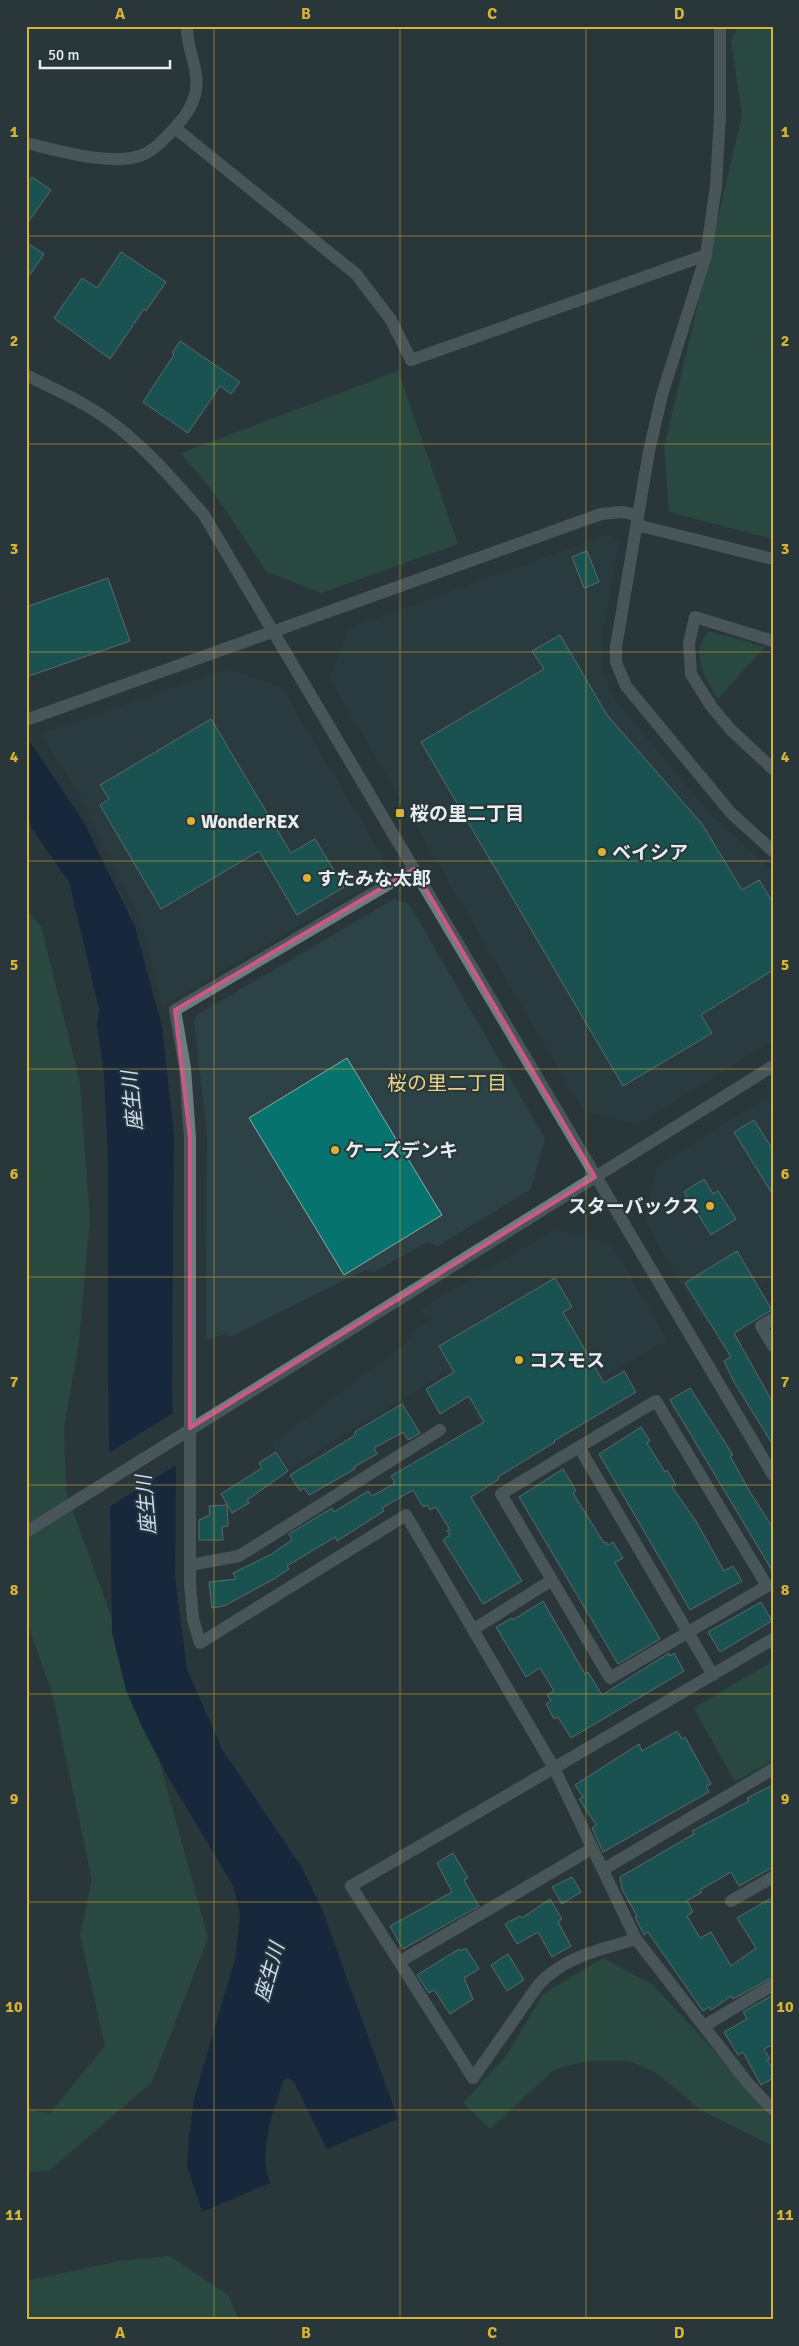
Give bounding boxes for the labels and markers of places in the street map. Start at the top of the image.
place label: 桜の里二丁目 [410,802,524,826]
marker: 桜の里二丁目 [394,807,406,819]
place label: WonderREX [201,810,300,834]
marker: WonderREX [185,815,197,827]
place label: ベイシア [612,841,688,865]
marker: ベイシア [596,846,608,858]
place label: すたみな太郎 [317,867,431,891]
marker: すたみな太郎 [301,872,313,884]
place label: ケーズデンキ [345,1139,458,1163]
marker: ケーズデンキ [329,1144,341,1156]
place label: スターバックス [568,1195,700,1219]
marker: スターバックス [704,1200,716,1212]
place label: コスモス [529,1349,605,1373]
marker: コスモス [513,1354,525,1366]

